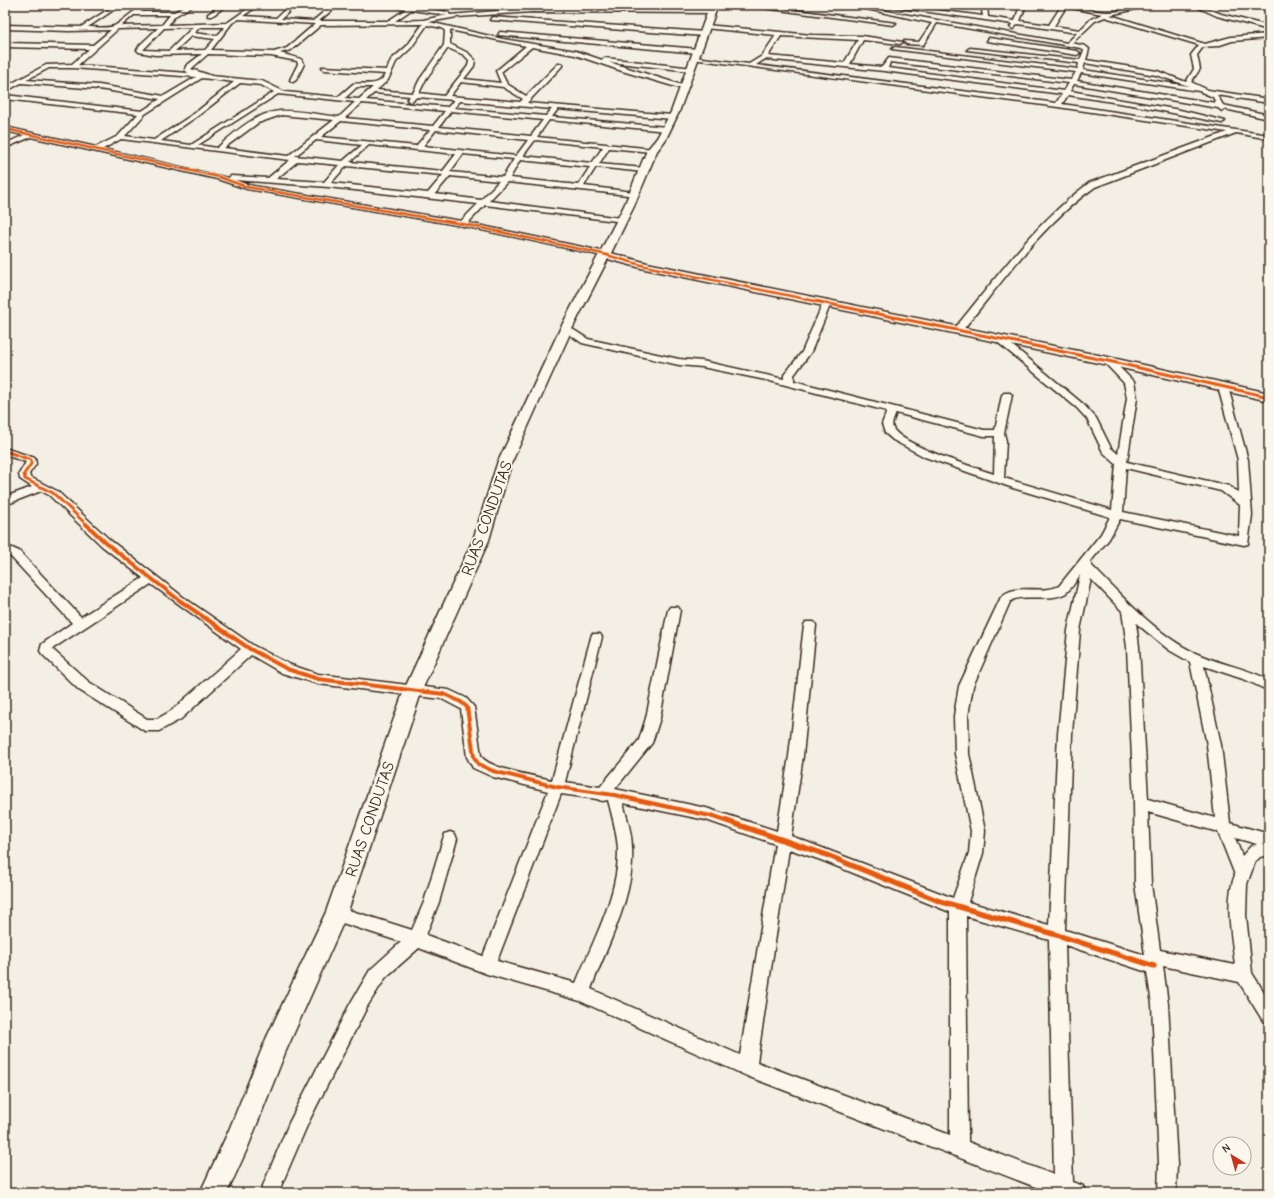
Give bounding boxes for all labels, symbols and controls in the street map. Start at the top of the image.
street label: RUAS CONDUTAS [458,458,516,578]
street label: RUAS CONDUTAS [342,759,398,879]
north arrow [1212,1136,1252,1176]
text: N [1220,1141,1233,1156]

